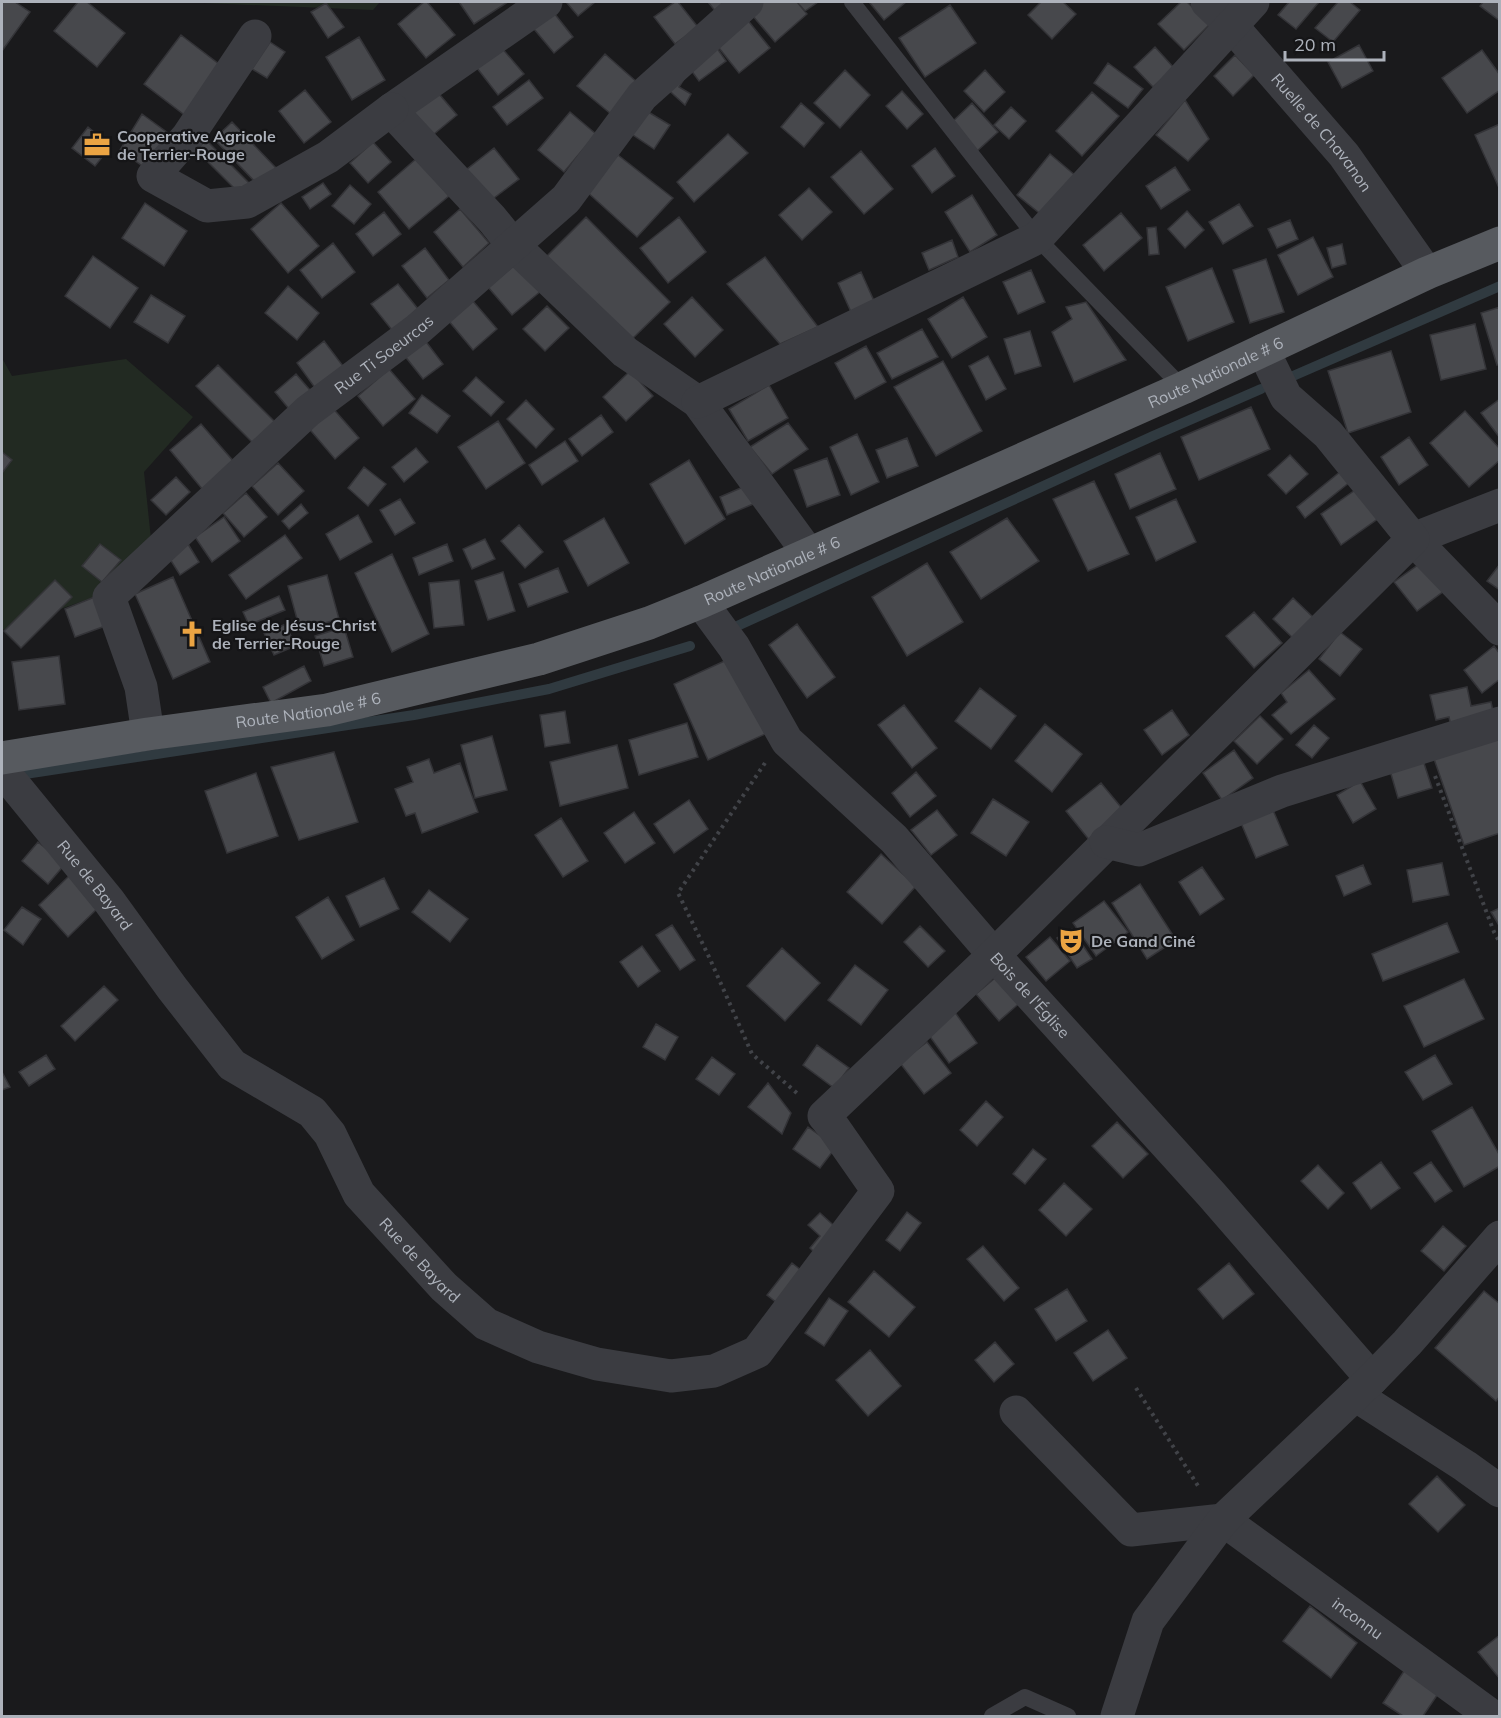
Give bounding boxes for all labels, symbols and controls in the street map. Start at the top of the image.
scale bar [1285,24,1384,62]
text: 20 m [1294,33,1336,56]
street label: Ruelle de Chavanon [1267,69,1377,195]
place label: Cooperative Agricole de Terrier-Rouge [117,126,276,164]
office icon: Cooperative Agricole de Terrier-Rouge [82,130,112,160]
street label: Rue Ti Soeurcas [330,310,437,398]
street label: Route Nationale # 6 [1145,332,1286,412]
street label: Route Nationale # 6 [701,532,843,609]
place label: Eglise de Jésus-Christ de Terrier-Rouge [212,615,376,653]
church icon: Eglise de Jésus-Christ de Terrier-Rouge [177,619,207,649]
street label: Route Nationale # 6 [234,687,383,732]
street label: Rue de Bayard [53,836,137,934]
theatre icon: De Gand Ciné [1056,926,1086,956]
place label: De Gand Ciné [1091,931,1196,951]
street label: Bois de l'Église [986,948,1074,1042]
street label: Rue de Bayard [375,1213,465,1307]
street label: inconnu [1328,1593,1387,1643]

